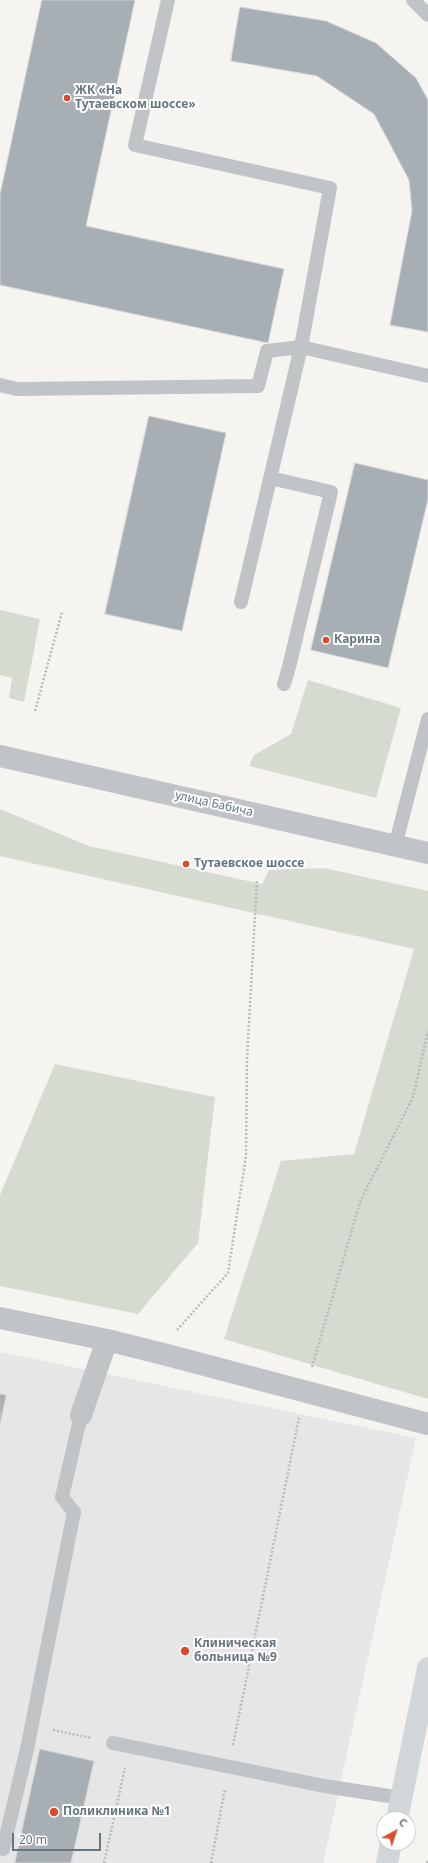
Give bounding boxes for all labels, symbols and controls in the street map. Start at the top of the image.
place label: ЖК «На Тутаевском шоссе» [75,84,196,112]
marker: ЖК «На Тутаевском шоссе» [62,93,72,103]
place label: Карина [334,633,380,647]
marker: Карина [321,635,331,645]
street label: улица Бабича [174,788,254,820]
place label: Тутаевское шоссе [194,857,304,871]
marker: Тутаевское шоссе [181,859,191,869]
place label: Клиническая больница №9 [194,1637,277,1665]
marker: Клиническая больница №9 [179,1645,191,1657]
place label: Поликлиника №1 [63,1805,171,1819]
marker: Поликлиника №1 [48,1806,60,1818]
north arrow [376,1811,416,1851]
text: С [396,1814,411,1830]
scale bar [14,1825,103,1851]
text: 20 m [19,1831,47,1848]

